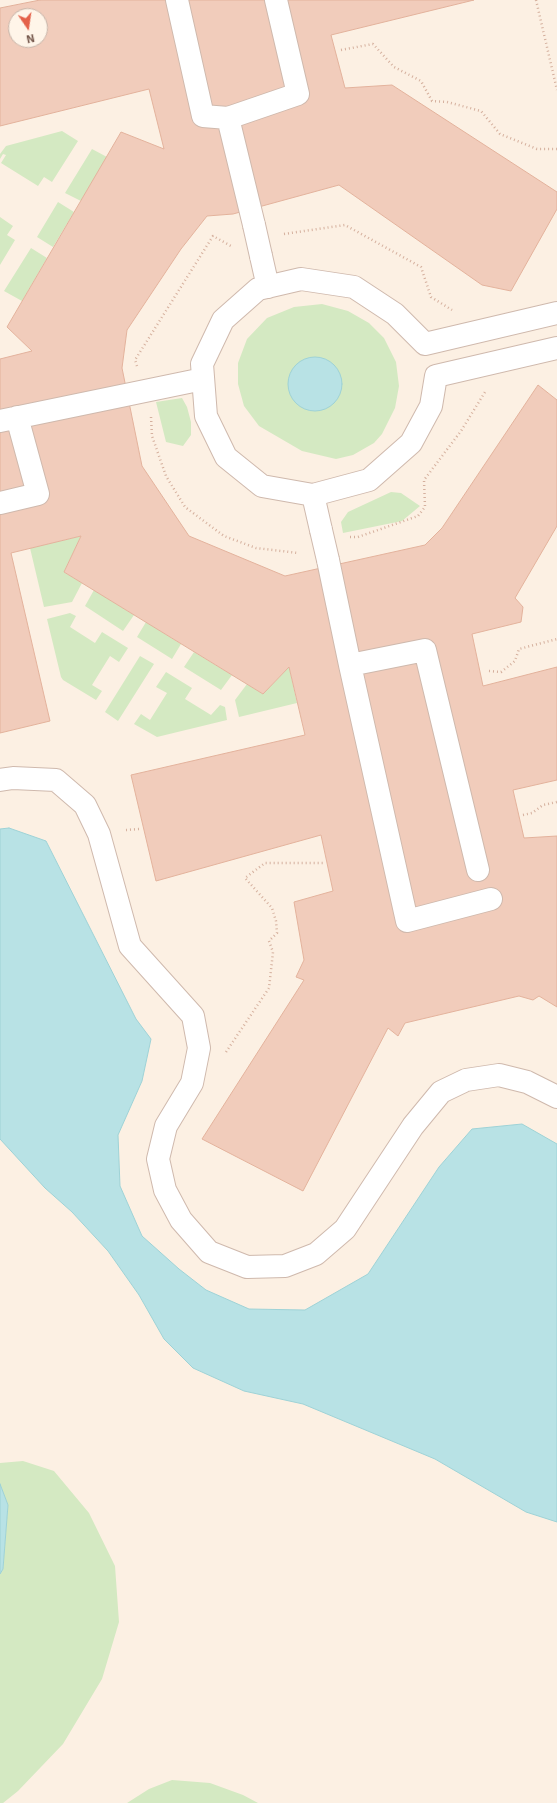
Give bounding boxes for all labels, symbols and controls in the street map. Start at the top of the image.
north arrow [8,8,48,48]
text: N [25,32,36,46]

